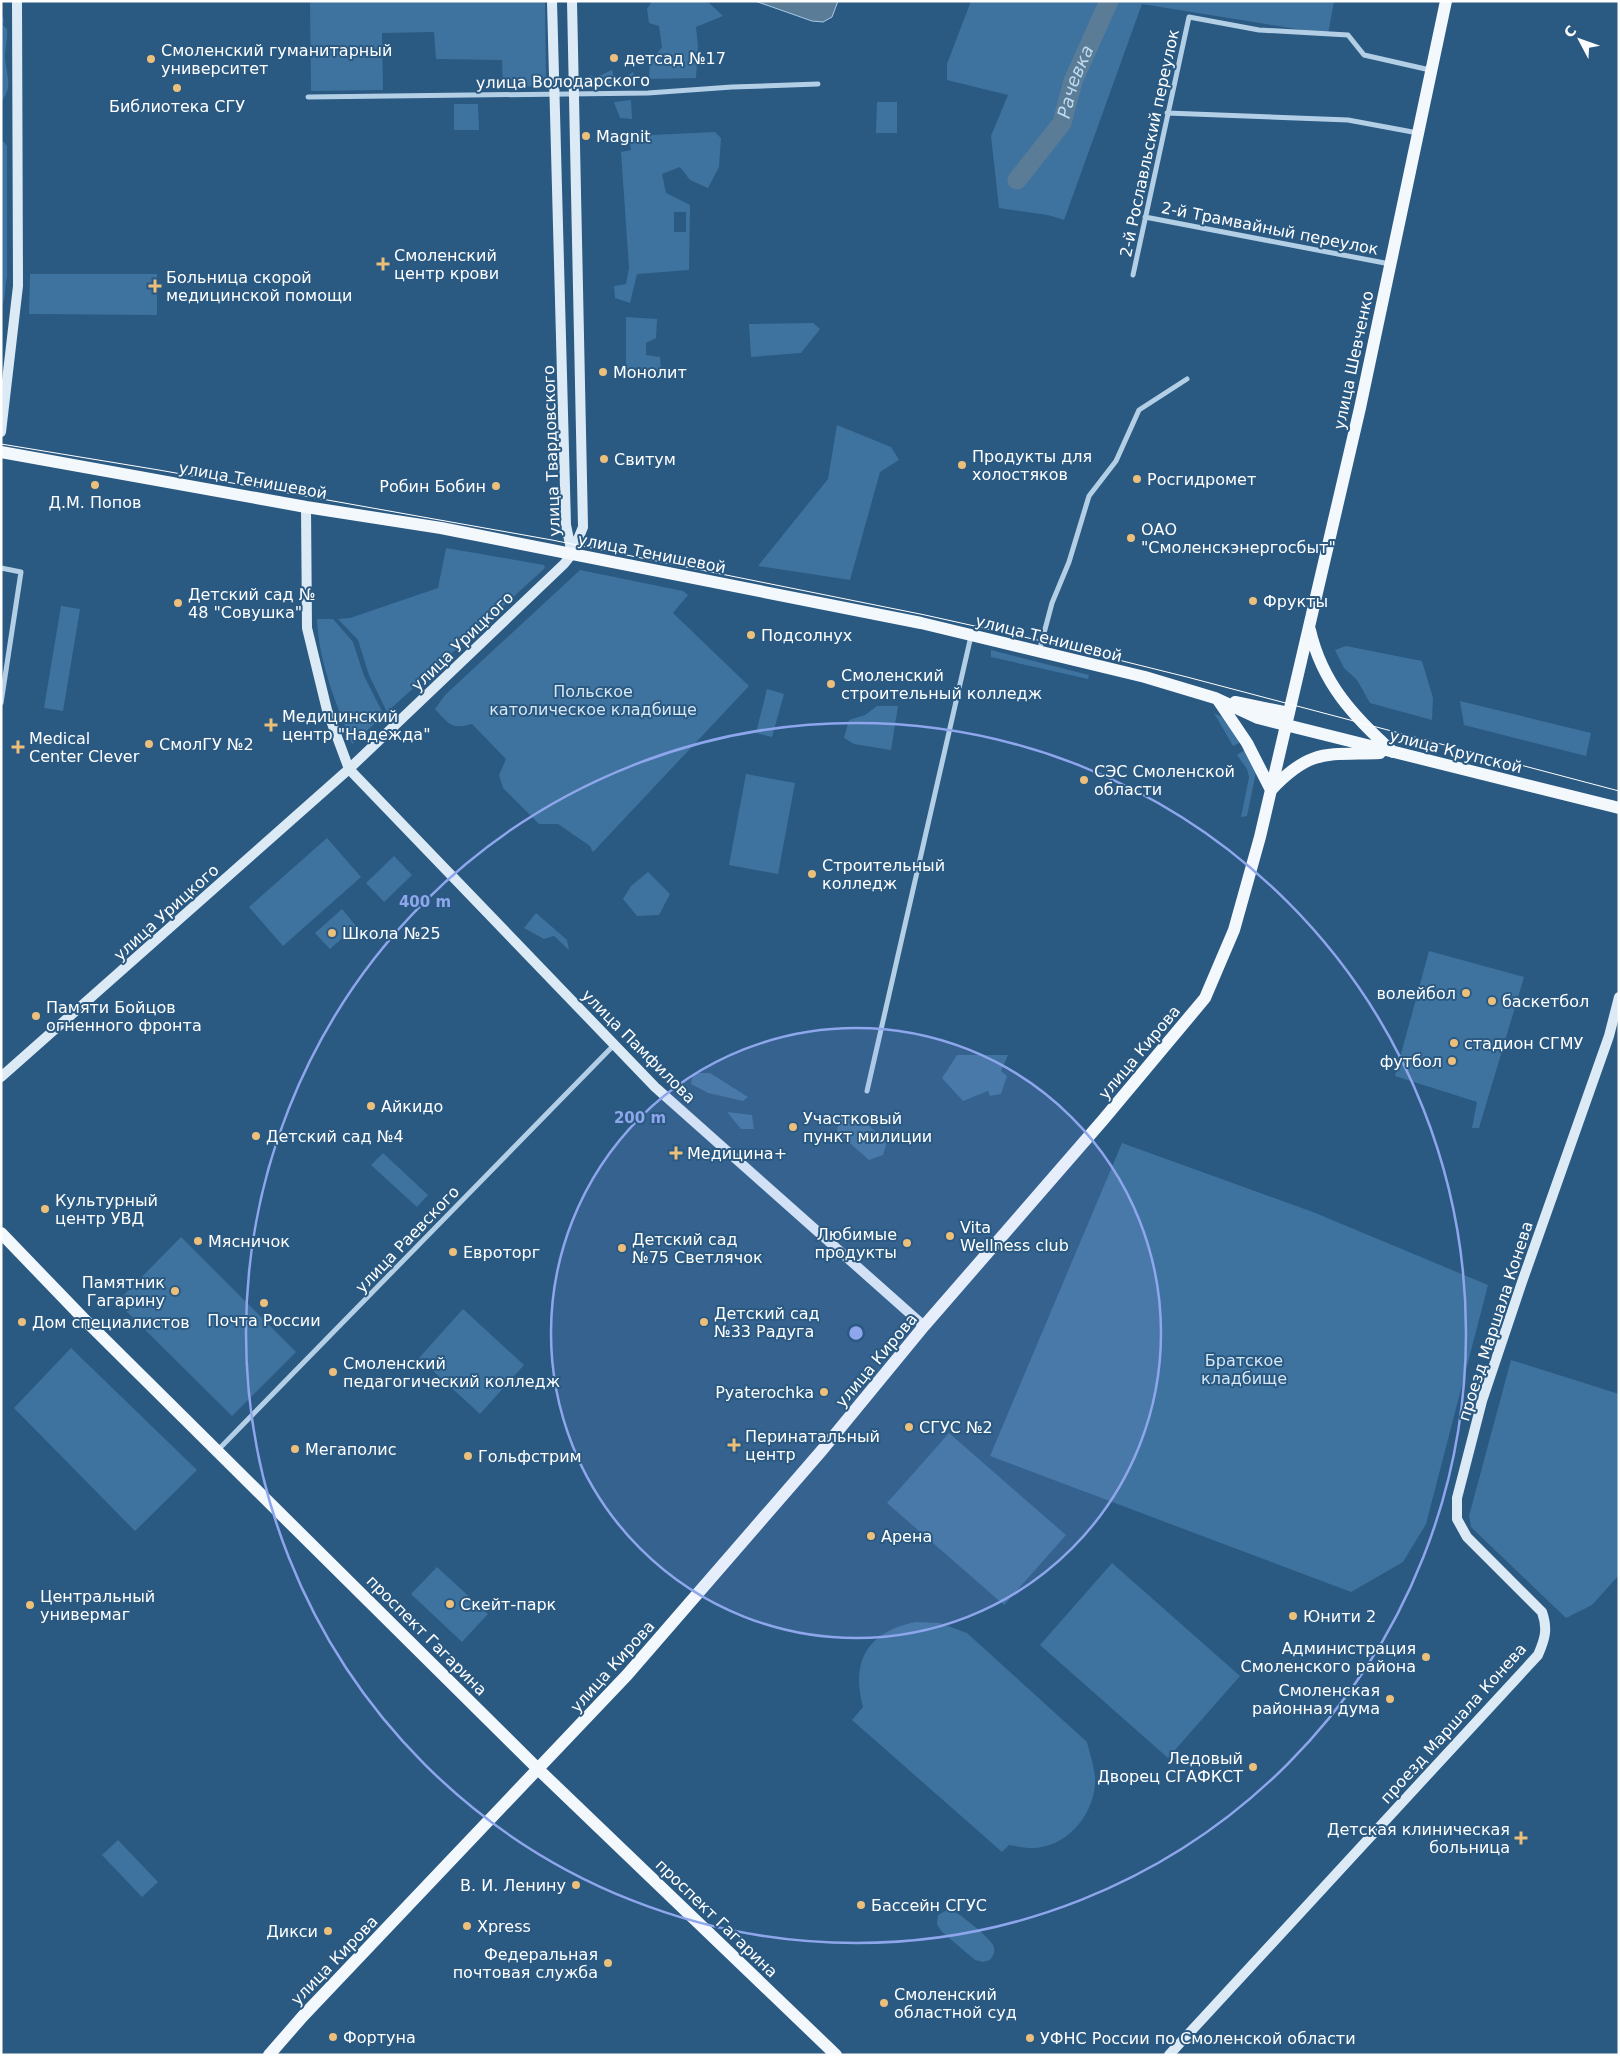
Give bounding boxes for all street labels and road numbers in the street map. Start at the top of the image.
street label: 2-й Рославльский переулок [1116,27,1183,259]
street label: улица Володарского [476,70,650,93]
street label: 2-й Трамвайный переулок [1160,198,1380,259]
street label: улица Шевченко [1329,289,1377,431]
street label: улица Твардовского [539,365,564,537]
street label: улица Тенишевой [177,458,329,503]
street label: улица Тенишевой [576,530,728,577]
street label: улица Урицкого [407,588,517,695]
street label: улица Тенишевой [974,611,1124,666]
street label: улица Крупской [1388,726,1524,777]
street label: улица Урицкого [110,860,223,965]
street label: улица Памфилова [578,986,699,1107]
street label: улица Кирова [1095,1001,1184,1103]
street label: улица Раевского [352,1182,463,1297]
street label: проезд Маршала Конева [1454,1219,1537,1423]
street label: улица Кирова [832,1309,921,1411]
street label: проспект Гагарина [363,1571,491,1699]
street label: улица Кирова [566,1617,659,1716]
street label: проезд Маршала Конева [1376,1639,1530,1807]
street label: проспект Гагарина [652,1855,782,1982]
street label: улица Кирова [287,1912,382,2009]

